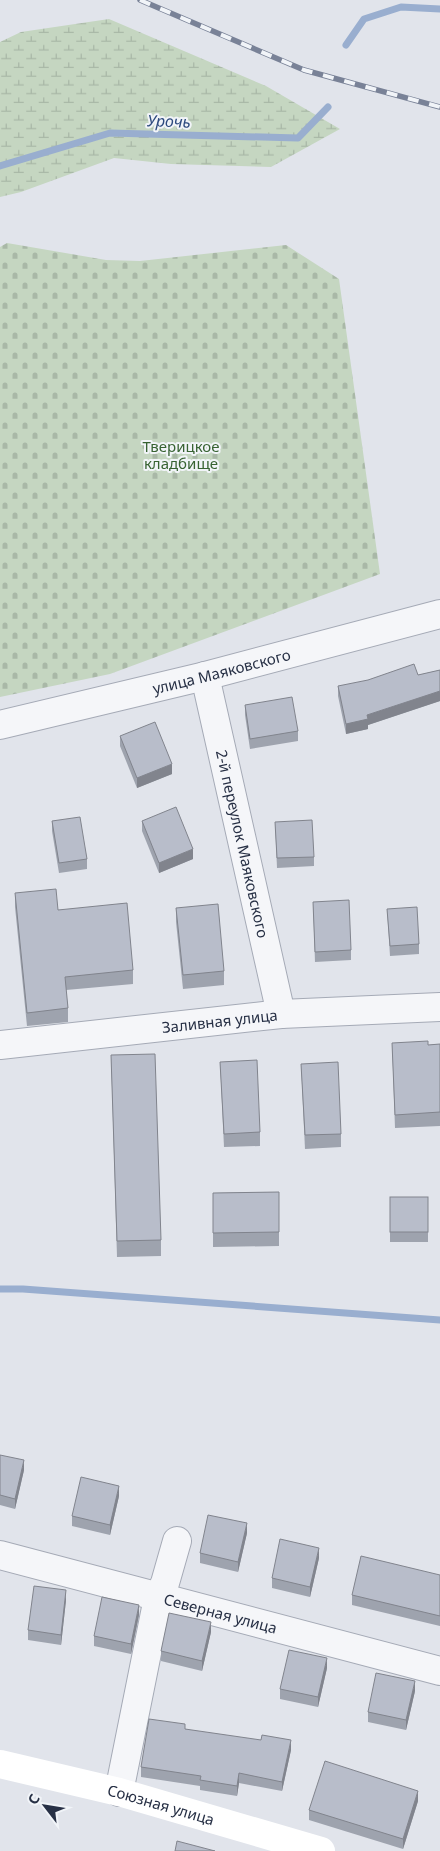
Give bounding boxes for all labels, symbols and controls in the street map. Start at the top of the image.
water label: Урочь [147,109,191,133]
park label: Тверицкое кладбище [142,436,220,473]
street label: улица Маяковского [151,644,293,698]
street label: 2-й переулок Маяковского [212,748,274,940]
street label: Заливная улица [161,1004,279,1037]
street label: Северная улица [162,1589,279,1638]
street label: Союзная улица [105,1780,217,1829]
north arrow [20,1781,70,1831]
text: С [23,1790,44,1808]

